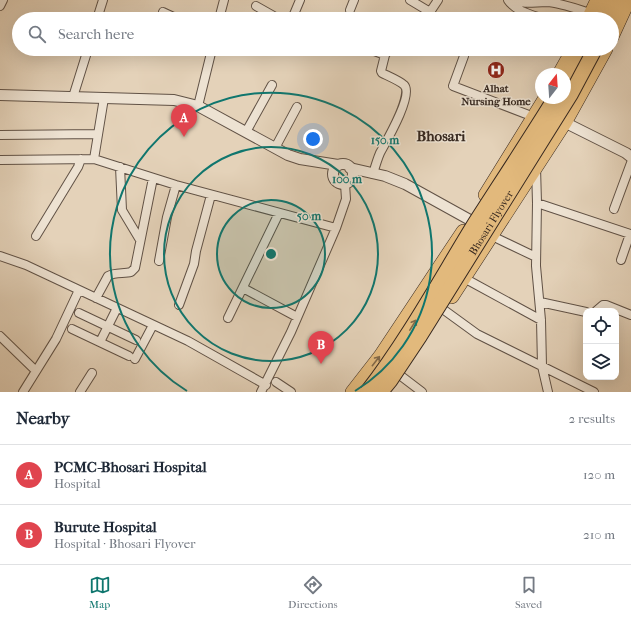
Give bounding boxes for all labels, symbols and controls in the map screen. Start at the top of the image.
search box [12,12,619,56]
icon: search [26,23,48,45]
text: Search here [58,25,134,43]
hospital icon: Alhat Nursing Home [486,60,506,80]
north arrow [535,68,571,104]
place label: Alhat Nursing Home [461,82,531,108]
pin: A [171,104,197,137]
district label: Bhosari [417,127,466,145]
your location [303,129,323,149]
text: 150 m [371,133,400,147]
text: 100 m [332,172,363,186]
street label: Bhosari Flyover [466,188,516,257]
text: 50 m [297,209,322,223]
centre of rings [264,247,278,261]
map controls [583,308,619,380]
button: locate [583,308,619,344]
one-way arrow [410,319,418,331]
pin: B [308,331,334,364]
button: layers [583,344,619,380]
one-way arrow [371,356,380,367]
text: Nearby [16,408,70,428]
text: 2 results [569,411,615,426]
text: PCMC-Bhosari Hospital [54,458,207,476]
text: A [25,467,33,482]
text: 120 m [583,467,615,482]
text: Hospital [54,476,101,491]
text: Burute Hospital [54,518,157,536]
text: B [25,527,33,542]
text: 210 m [583,527,615,542]
text: Hospital · Bhosari Flyover [54,536,196,551]
tab: Map [89,574,111,611]
tab: Directions [288,574,338,611]
tab: Saved [515,574,542,611]

